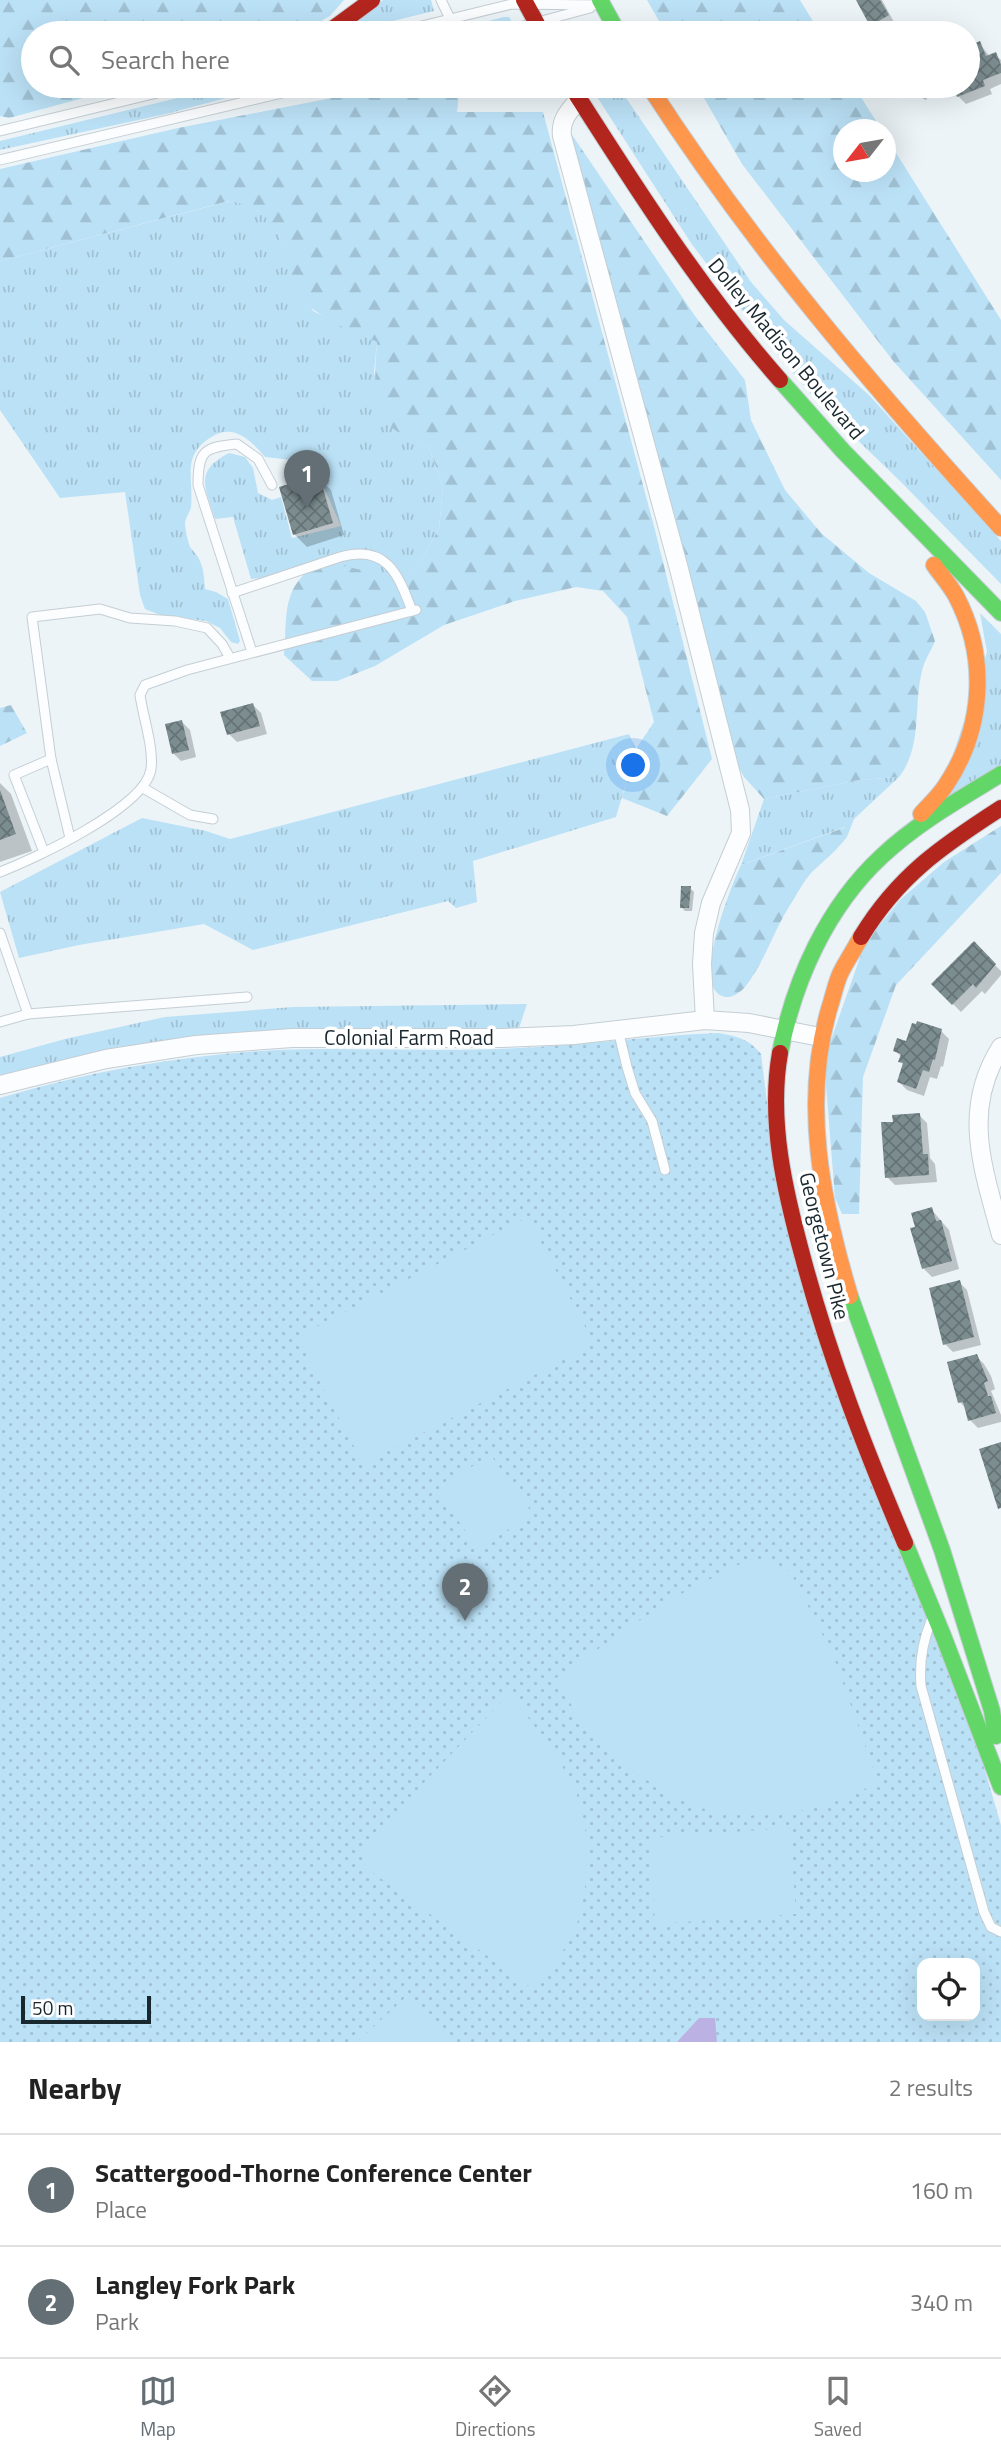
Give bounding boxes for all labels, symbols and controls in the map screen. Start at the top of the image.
search box [21,21,980,98]
text: Search here [101,40,230,79]
icon: search [45,41,83,79]
north arrow [833,119,896,182]
street label: Dolley Madison Boulevard [701,250,873,446]
pin: 1 [284,450,330,508]
your location [616,748,650,782]
street label: Colonial Farm Road [324,1021,494,1053]
street label: Georgetown Pike [791,1169,859,1323]
pin: 2 [442,1563,488,1621]
map controls [917,1958,980,2021]
button: locate [917,1958,980,2021]
scale bar [21,1993,150,2025]
text: 50 m [32,1993,73,2022]
text: Nearby [28,2065,121,2111]
text: 2 results [889,2070,973,2105]
text: Scattergood-Thorne Conference Center [95,2153,532,2192]
text: 1 [45,2173,57,2208]
text: 160 m [910,2173,973,2208]
text: Place [95,2192,147,2227]
text: Langley Fork Park [95,2265,295,2304]
text: 2 [45,2285,57,2320]
text: 340 m [910,2285,973,2320]
text: Park [95,2304,139,2339]
tab: Map [139,2372,177,2443]
tab: Directions [455,2372,536,2443]
tab: Saved [814,2372,862,2443]

